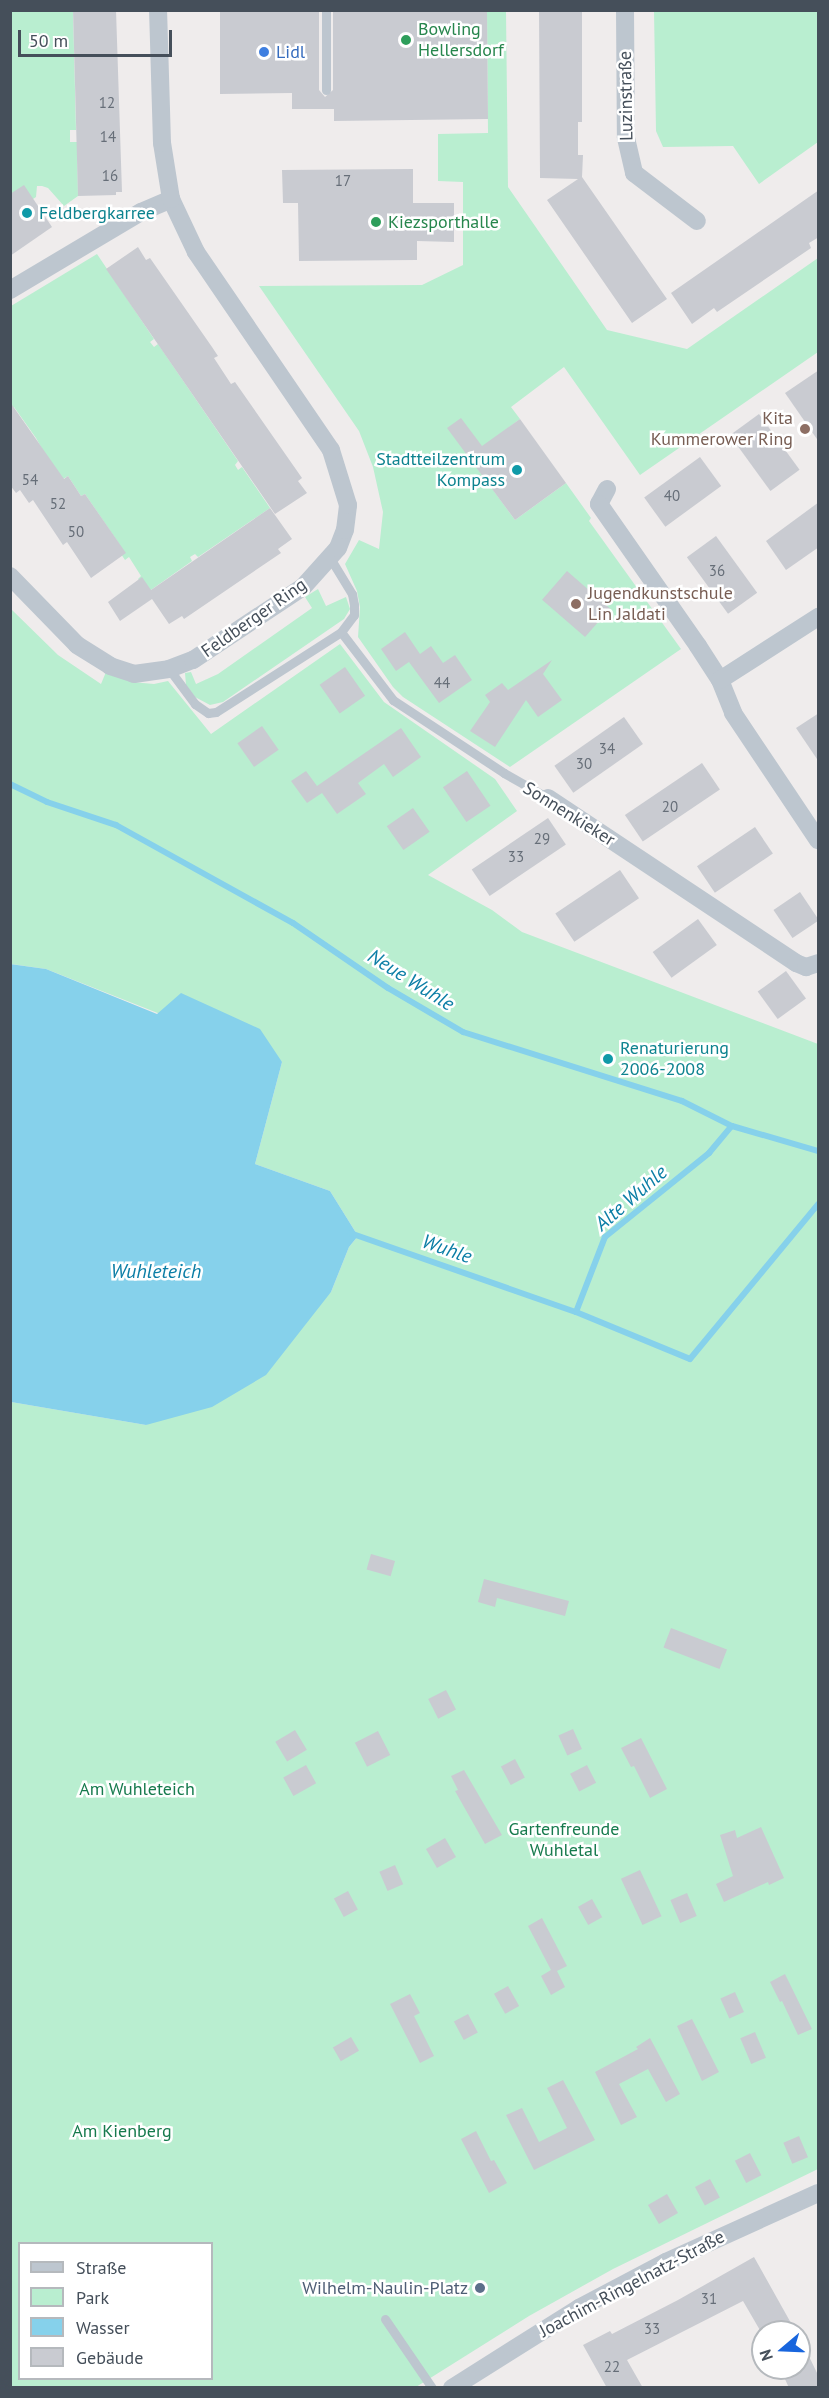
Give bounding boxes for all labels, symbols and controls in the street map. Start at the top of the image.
scale bar [21,18,176,56]
place label: Bowling Hellersdorf [418,19,504,62]
text: 50 m [29,29,68,52]
marker: Bowling Hellersdorf [399,33,413,47]
place label: Lidl [276,41,305,63]
marker: Lidl [257,45,271,59]
street label: Luzinstraße [614,51,638,141]
house number: 12 [99,94,115,112]
house number: 14 [100,128,116,146]
house number: 16 [102,167,118,185]
house number: 17 [335,172,351,190]
place label: Feldbergkarree [39,202,155,224]
marker: Feldbergkarree [20,206,34,220]
place label: Kiezsporthalle [388,211,499,233]
marker: Kiezsporthalle [369,215,383,229]
place label: Kita Kummerower Ring [651,408,793,450]
marker: Kita Kummerower Ring [798,422,812,436]
place label: Stadtteilzentrum Kompass [376,449,505,492]
marker: Stadtteilzentrum Kompass [510,463,524,477]
house number: 54 [22,471,38,489]
house number: 40 [664,487,680,505]
house number: 52 [50,495,66,513]
house number: 50 [68,523,84,541]
house number: 36 [709,562,725,580]
street label: Feldberger Ring [197,574,311,662]
place label: Jugendkunstschule Lin Jaldati [588,583,733,626]
marker: Jugendkunstschule Lin Jaldati [569,597,583,611]
house number: 44 [434,674,450,692]
house number: 34 [599,740,615,758]
house number: 30 [576,755,592,773]
street label: Sonnenkieker [519,777,619,851]
house number: 20 [662,798,678,816]
house number: 29 [534,830,550,848]
house number: 33 [508,848,524,866]
water label: Neue Wuhle [363,944,459,1016]
place label: Renaturierung 2006-2008 [620,1038,729,1080]
marker: Renaturierung 2006-2008 [601,1052,615,1066]
water label: Alte Wuhle [590,1160,672,1236]
water label: Wuhle [419,1229,475,1269]
water label: Wuhleteich [111,1259,201,1283]
park label: Am Wuhleteich [79,1778,195,1800]
park label: Gartenfreunde Wuhletal [509,1819,619,1862]
park label: Am Kienberg [72,2120,172,2142]
street label: Joachim-Ringelnatz-Straße [536,2226,728,2342]
legend [18,2242,213,2380]
text: Straße [76,2256,127,2279]
place label: Wilhelm-Naulin-Platz [302,2277,468,2299]
marker: Wilhelm-Naulin-Platz [473,2281,487,2295]
text: Park [76,2286,109,2309]
house number: 31 [701,2290,717,2308]
text: Wasser [76,2316,130,2339]
house number: 33 [644,2320,660,2338]
north arrow [751,2320,811,2380]
text: Gebäude [76,2346,143,2369]
text: N [755,2347,777,2363]
house number: 22 [604,2358,620,2376]

